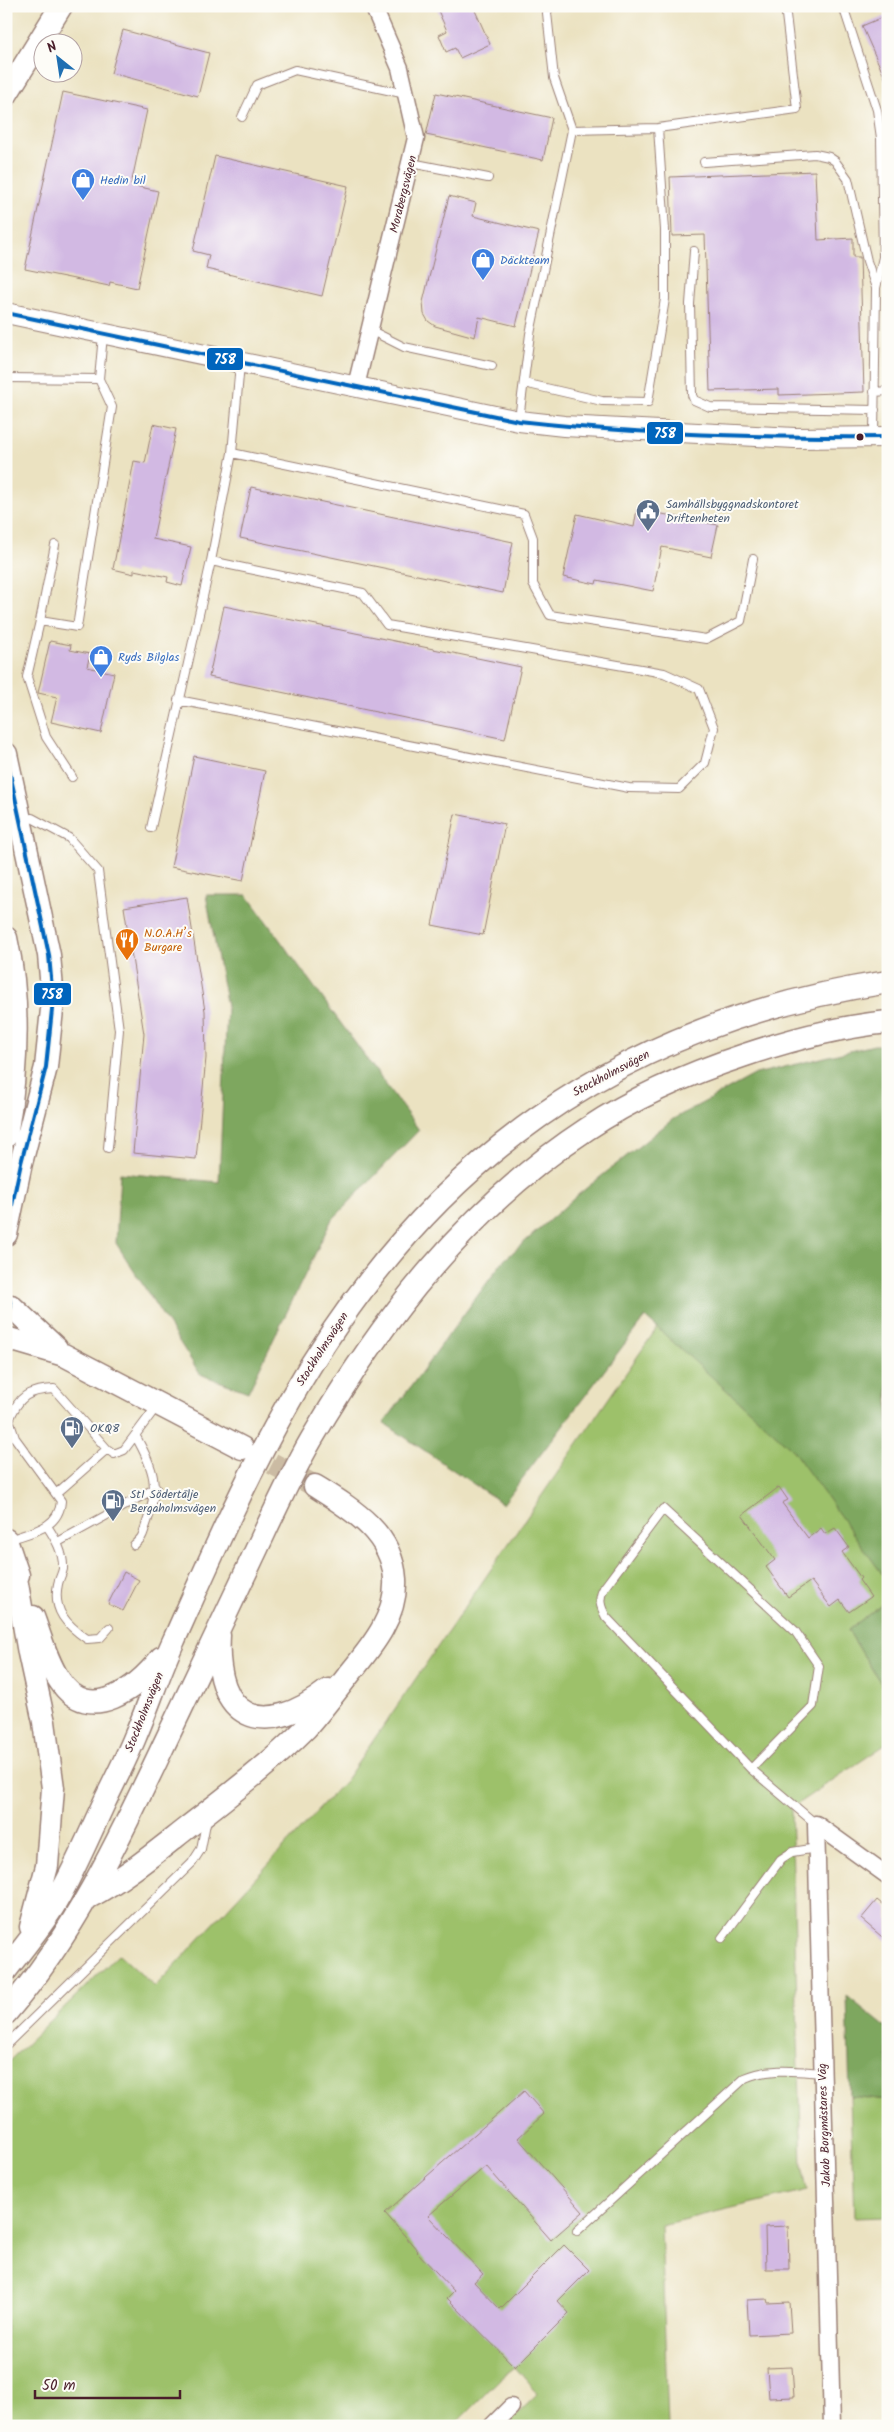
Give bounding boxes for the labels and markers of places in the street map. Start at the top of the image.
shop icon: Hedin bil [70,167,96,201]
place label: Hedin bil [100,171,146,190]
shop icon: Däckteam [470,247,496,281]
place label: Däckteam [500,251,550,270]
unlabelled marker [855,432,865,442]
place label: Samhällsbyggnadskontoret Driftenheten [666,495,799,528]
public building icon: Samhällsbyggnadskontoret Driftenheten [635,498,661,532]
shop icon: Ryds Bilglas [88,644,114,678]
place label: Ryds Bilglas [118,648,179,667]
place label: N.O.A.H’s Burgare [144,924,192,957]
restaurant icon: N.O.A.H’s Burgare [114,927,140,961]
fuel station icon: OKQ8 [59,1415,85,1449]
place label: OKQ8 [90,1419,120,1438]
place label: St1 Södertälje Bergaholmsvägen [130,1485,216,1518]
fuel station icon: St1 Södertälje Bergaholmsvägen [100,1488,126,1522]

